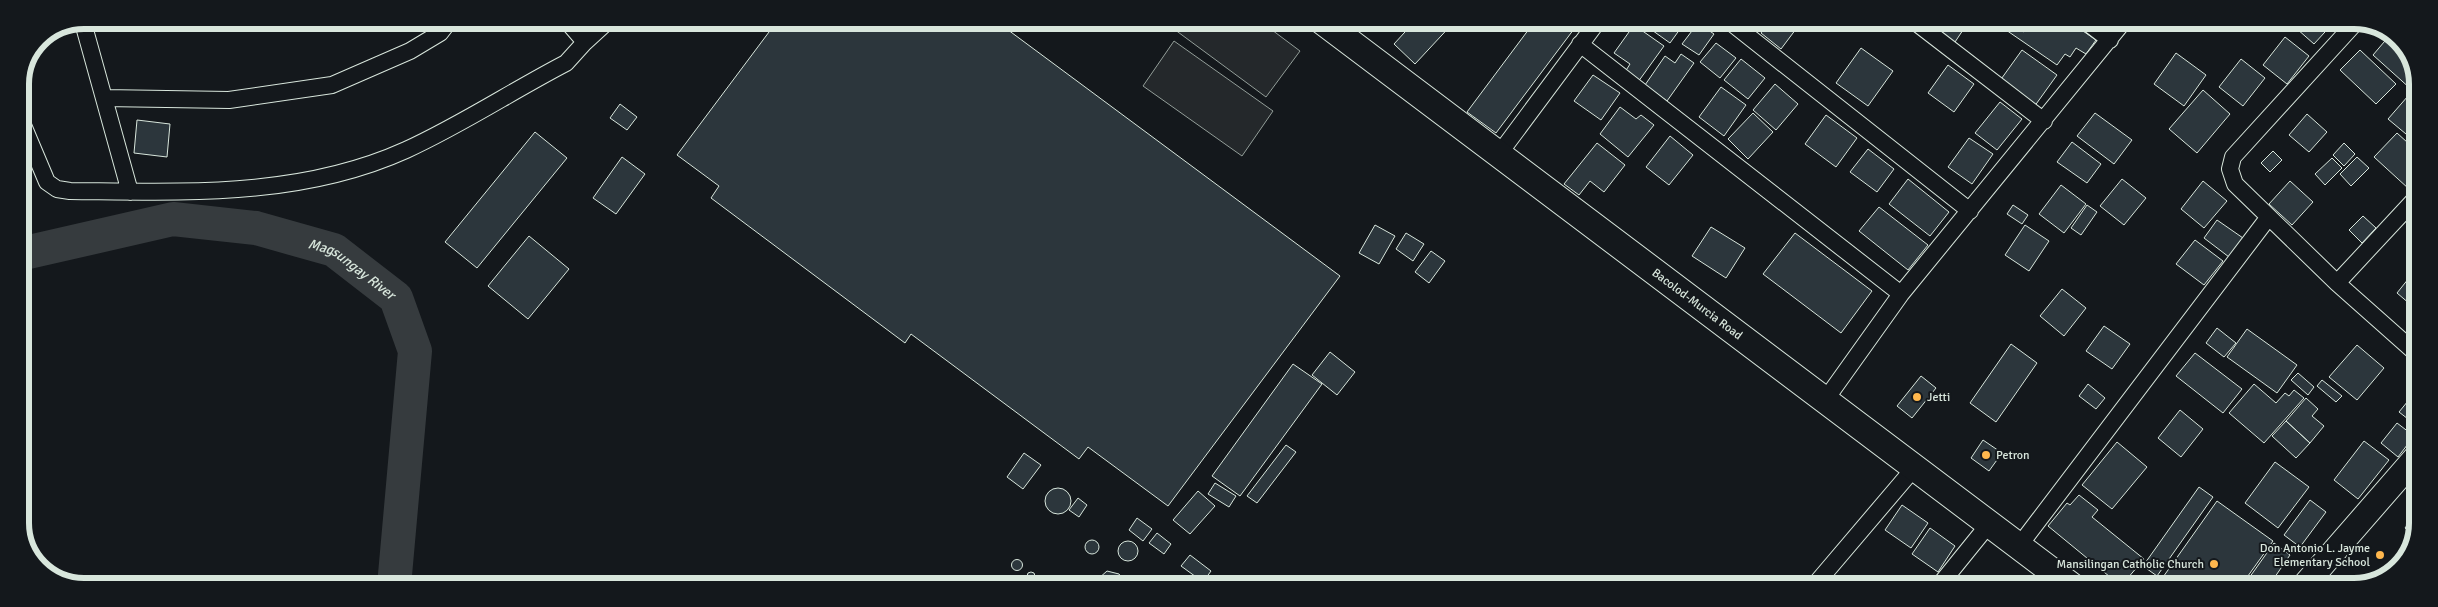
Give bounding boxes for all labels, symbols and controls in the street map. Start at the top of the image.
water label: Magsungay River [306,235,400,304]
street label: Bacolod-Murcia Road [1649,265,1746,343]
place label: Jetti [1927,390,1950,405]
marker: Jetti [1911,391,1923,403]
place label: Petron [1996,448,2030,463]
marker: Petron [1980,449,1992,461]
place label: Don Antonio L. Jayme Elementary School [2260,541,2370,570]
marker: Don Antonio L. Jayme Elementary School [2374,549,2386,561]
place label: Mansilingan Catholic Church [2056,557,2204,572]
marker: Mansilingan Catholic Church [2208,558,2220,570]

